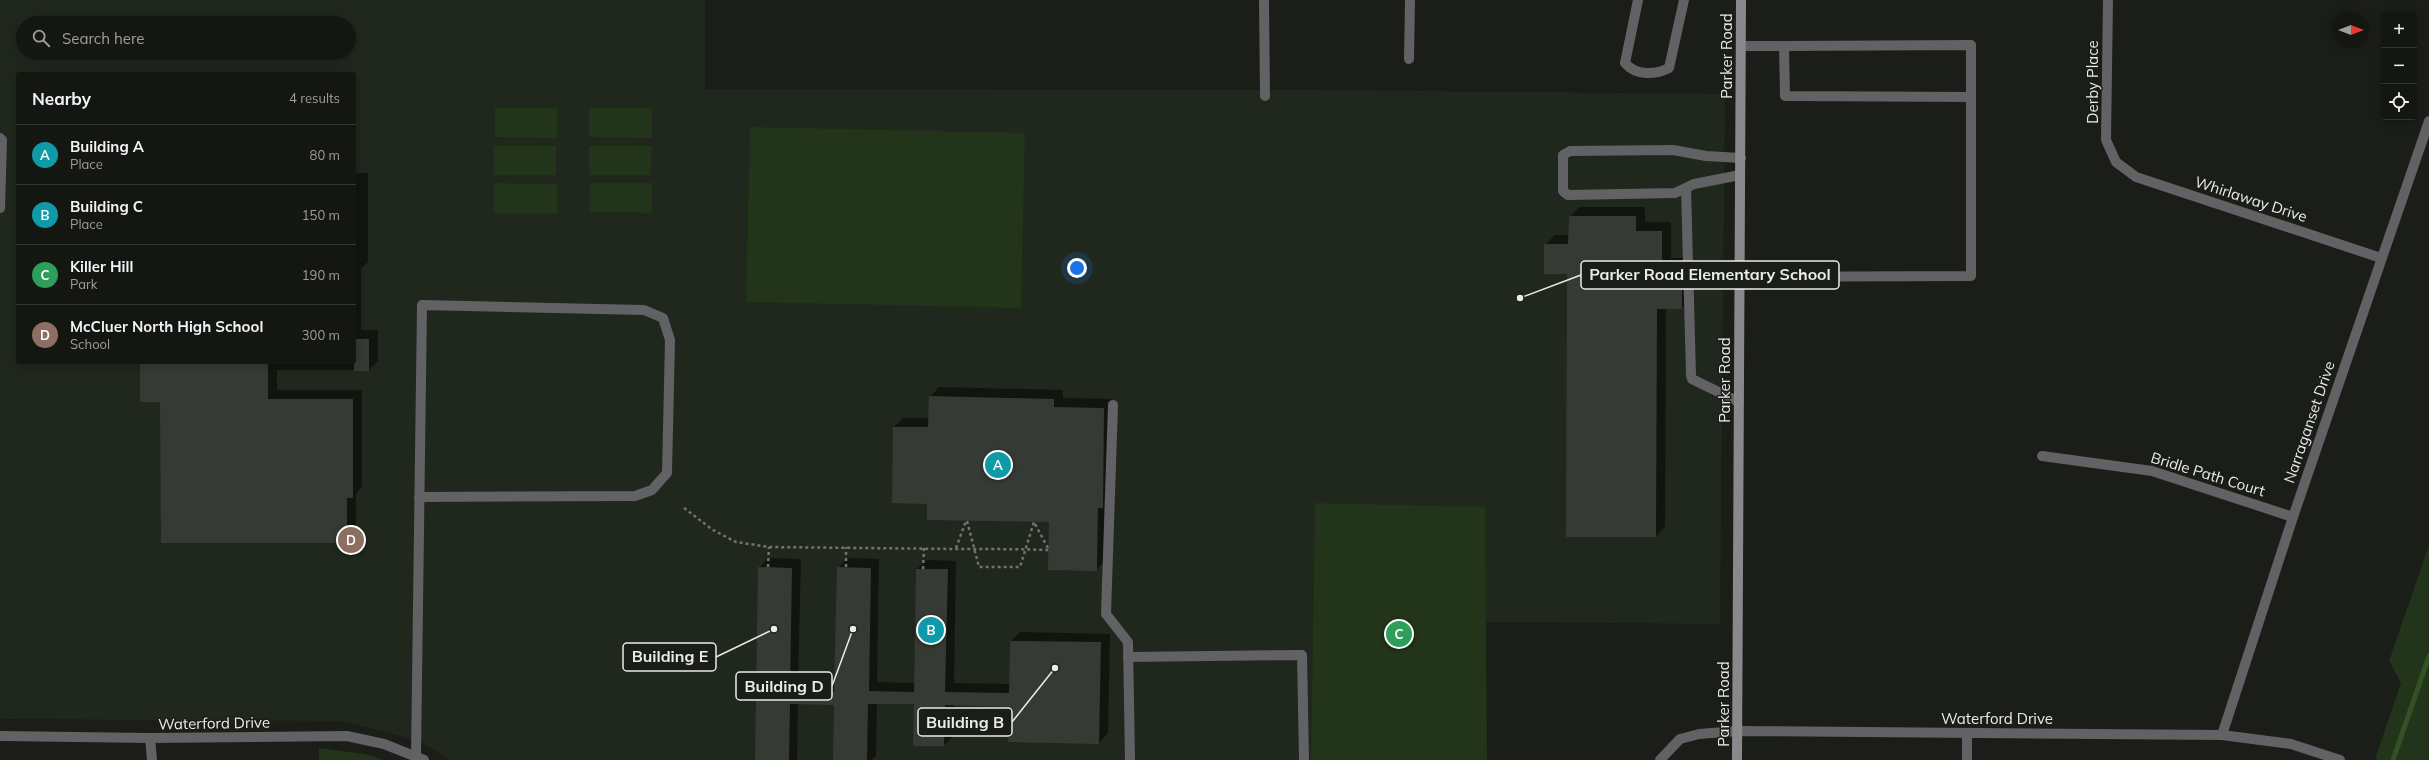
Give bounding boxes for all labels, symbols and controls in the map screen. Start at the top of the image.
north arrow [2333,12,2369,48]
map controls [2381,12,2417,120]
button: + [2381,12,2417,48]
street label: Parker Road [1717,13,1736,99]
search box [16,16,356,60]
icon: search [30,27,52,49]
text: Search here [62,29,144,48]
street label: Derby Place [2083,40,2102,124]
button: − [2381,48,2417,84]
button: locate [2381,84,2417,120]
text: Nearby [32,88,91,109]
text: 4 results [289,90,340,106]
text: Building A [70,137,144,156]
text: A [40,147,50,163]
text: 80 m [310,147,340,163]
text: Place [70,156,103,172]
street label: Whirlaway Drive [2192,172,2310,226]
text: Building C [70,197,143,216]
text: B [41,207,49,223]
text: 150 m [302,207,340,223]
text: Place [70,216,103,232]
text: Killer Hill [70,257,133,276]
your location [1067,258,1087,278]
callout: Parker Road Elementary School [1581,261,1839,289]
text: Parker Road Elementary School [1589,264,1831,284]
text: C [41,267,49,283]
text: 190 m [302,267,340,283]
text: Park [70,276,97,292]
text: McCluer North High School [70,317,263,336]
text: D [40,327,50,343]
text: 300 m [302,327,340,343]
text: School [70,336,110,352]
street label: Parker Road [1715,337,1734,423]
street label: Narraganset Drive [2279,358,2339,486]
street label: Bridle Path Court [2149,448,2267,500]
pin: A [985,450,1011,480]
pin: D [338,525,364,555]
pin: B [918,615,944,645]
pin: C [1386,619,1412,649]
callout: Building E [623,643,716,671]
text: Building E [632,646,708,666]
street label: Parker Road [1714,661,1733,747]
callout: Building D [736,672,832,700]
text: Building D [744,676,824,696]
callout: Building B [918,708,1012,736]
street label: Waterford Drive [1941,709,2053,728]
text: Building B [926,712,1004,732]
street label: Waterford Drive [158,713,270,733]

